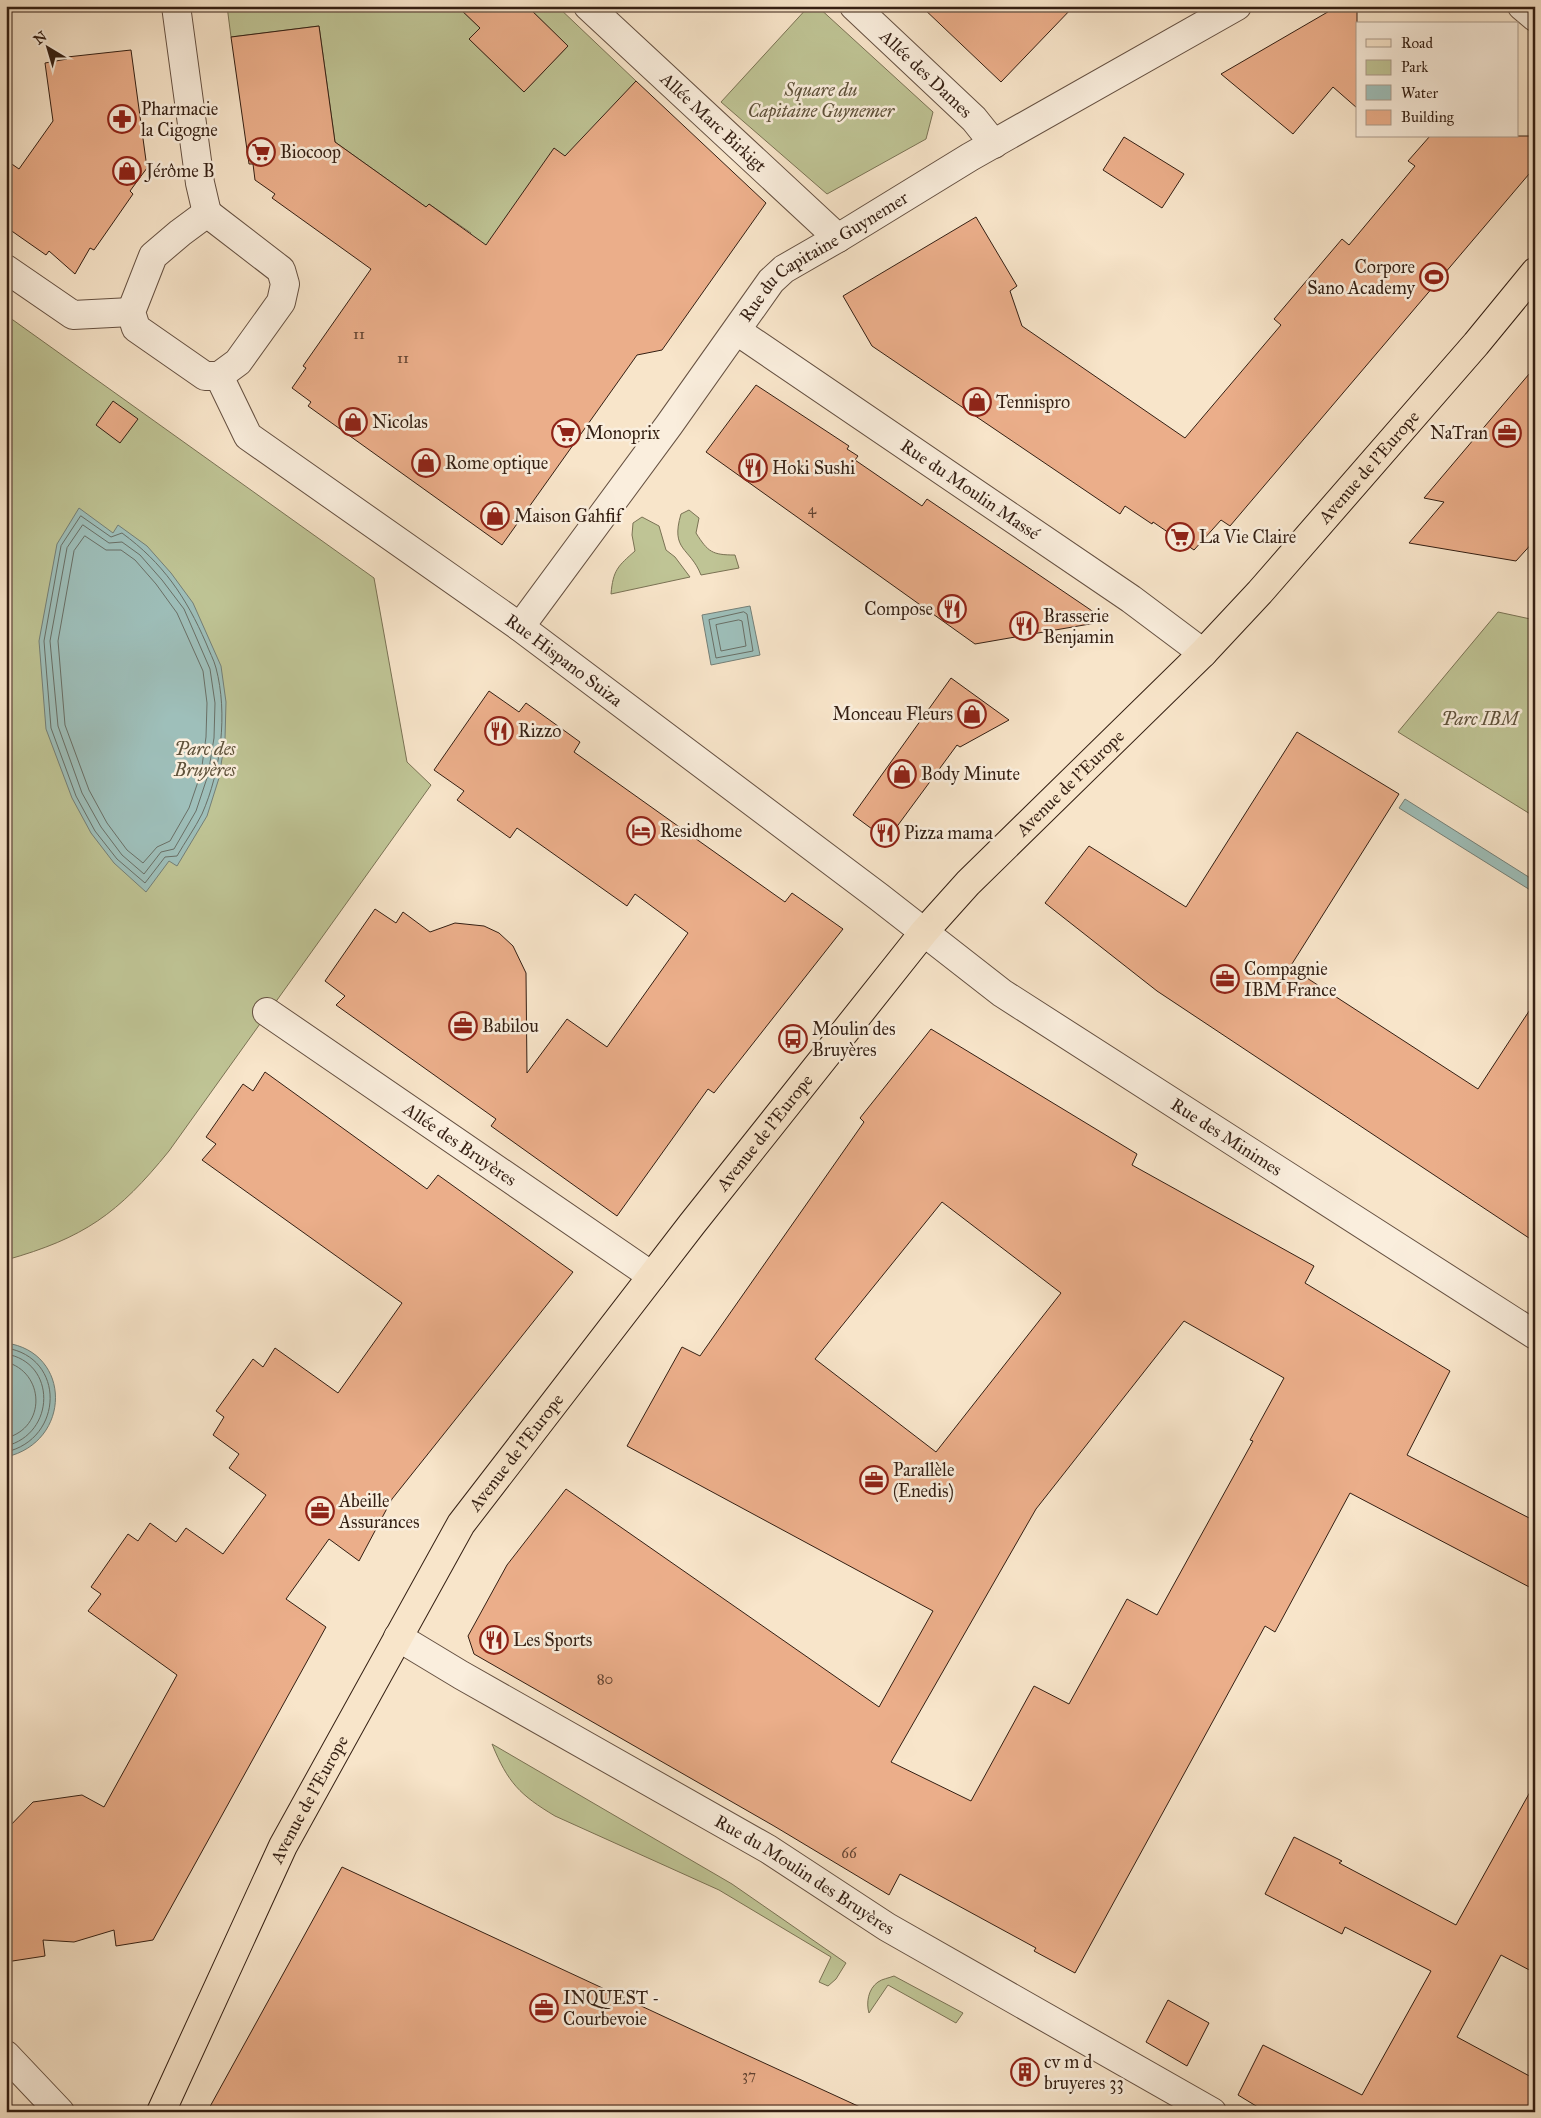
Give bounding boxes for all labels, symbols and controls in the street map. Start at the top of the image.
north arrow [22,22,72,72]
legend [1356,22,1518,138]
street label: Allée des Dames [875,24,977,123]
text: N [30,28,50,49]
text: Road [1401,34,1433,52]
text: Park [1401,58,1428,76]
street label: Allée Marc Birkigt [655,67,771,177]
park label: Square du Capitaine Guynemer [748,79,896,123]
text: Water [1401,84,1438,102]
place label: Pharmacie la Cigogne [141,98,218,142]
pharmacy icon: Pharmacie la Cigogne [107,104,137,134]
text: Building [1401,108,1455,126]
supermarket icon: Biocoop [246,137,276,167]
place label: Biocoop [280,141,341,163]
shop icon: Jérôme B [112,156,142,186]
place label: Jérôme B [144,160,215,183]
street label: Rue du Capitaine Guynemer [735,186,912,326]
place label: Corpore Sano Academy [1307,256,1416,299]
sports icon: Corpore Sano Academy [1419,262,1449,292]
house number: 11 [353,325,365,343]
house number: 11 [397,349,409,367]
shop icon: Tennispro [962,387,992,417]
place label: Tennispro [996,391,1070,413]
street label: Avenue de l'Europe [1313,406,1424,529]
shop icon: Nicolas [338,407,368,437]
place label: Nicolas [372,411,428,433]
supermarket icon: Monoprix [551,418,581,448]
office icon: NaTran [1492,418,1522,448]
place label: Monoprix [585,422,660,444]
place label: NaTran [1430,422,1488,444]
street label: Rue du Moulin Massé [896,435,1044,545]
shop icon: Rome optique [411,448,441,478]
place label: Rome optique [445,452,548,475]
restaurant icon: Hoki Sushi [738,453,768,483]
place label: Hoki Sushi [772,457,855,479]
house number: 4 [808,500,817,518]
shop icon: Maison Gahfif [480,501,510,531]
place label: Maison Gahfif [514,505,625,527]
supermarket icon: La Vie Claire [1165,522,1195,552]
place label: La Vie Claire [1199,526,1296,548]
restaurant icon: Compose [937,594,967,624]
place label: Compose [864,598,933,620]
place label: Brasserie Benjamin [1043,605,1114,648]
street label: Rue Hispano Suiza [501,609,627,711]
restaurant icon: Brasserie Benjamin [1009,611,1039,641]
shop icon: Monceau Fleurs [957,699,987,729]
place label: Monceau Fleurs [833,703,953,725]
park label: Parc IBM [1442,708,1521,730]
restaurant icon: Rizzo [484,716,514,746]
place label: Rizzo [518,720,561,742]
street label: Avenue de l'Europe [1011,725,1129,841]
park label: Parc des Bruyères [173,738,237,781]
shop icon: Body Minute [887,759,917,789]
place label: Body Minute [921,763,1020,785]
hotel icon: Residhome [626,816,656,846]
restaurant icon: Pizza mama [870,818,900,848]
place label: Residhome [660,820,742,842]
place label: Pizza mama [904,822,993,844]
place label: Compagnie IBM France [1244,958,1336,1001]
office icon: Compagnie IBM France [1210,964,1240,994]
office icon: Babilou [448,1011,478,1041]
place label: Babilou [482,1015,539,1037]
place label: Moulin des Bruyères [812,1018,896,1061]
bus stop icon: Moulin des Bruyères [778,1024,808,1054]
street label: Avenue de l'Europe [711,1070,818,1196]
street label: Rue des Minimes [1167,1093,1286,1181]
street label: Allée des Bruyères [398,1097,521,1191]
street label: Avenue de l'Europe [463,1389,568,1516]
place label: Parallèle (Enedis) [893,1459,954,1503]
office icon: Parallèle (Enedis) [859,1465,889,1495]
place label: Abeille Assurances [338,1490,420,1533]
office icon: Abeille Assurances [305,1496,335,1526]
restaurant icon: Les Sports [479,1625,509,1655]
place label: Les Sports [513,1629,592,1651]
house number: 80 [597,1670,613,1688]
street label: Avenue de l'Europe [265,1732,353,1868]
street label: Rue du Moulin des Bruyères [711,1810,898,1940]
house number: 66 [841,1844,858,1862]
place label: INQUEST - Courbevoie [563,1987,659,2030]
office icon: INQUEST - Courbevoie [529,1993,559,2023]
place label: cv m d bruyeres 33 [1044,2051,1124,2094]
building icon: cv m d bruyeres 33 [1010,2057,1040,2087]
house number: 37 [742,2066,756,2084]

